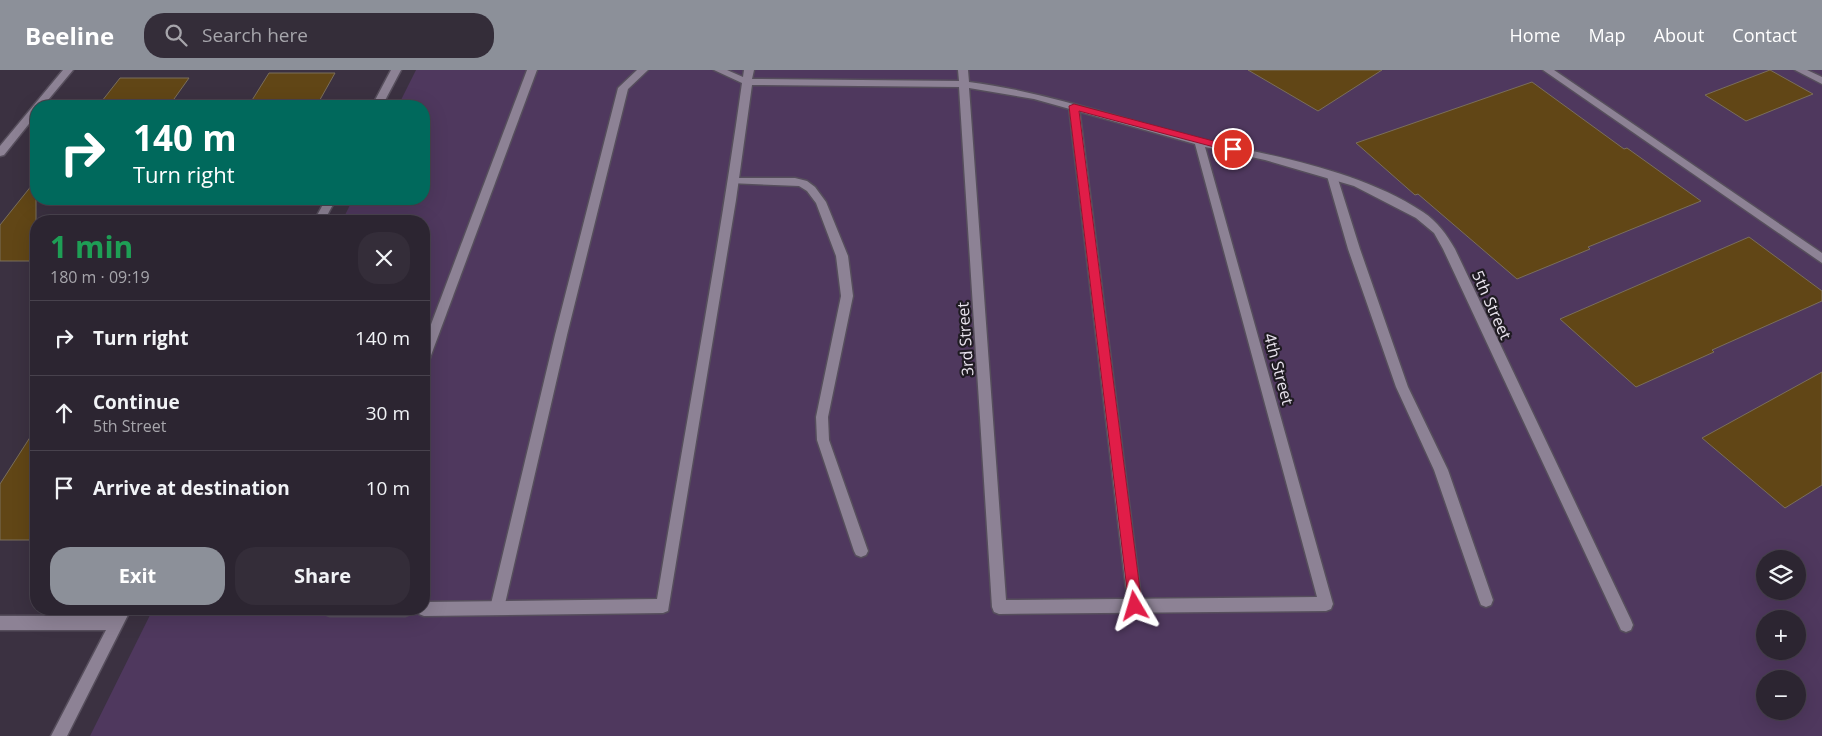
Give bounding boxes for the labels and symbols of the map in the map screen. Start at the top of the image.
pin [1212,128,1254,170]
street label: 5th Street [1467,267,1517,343]
street label: 3rd Street [951,301,979,377]
street label: 4th Street [1259,331,1299,408]
position arrow [1108,579,1160,631]

